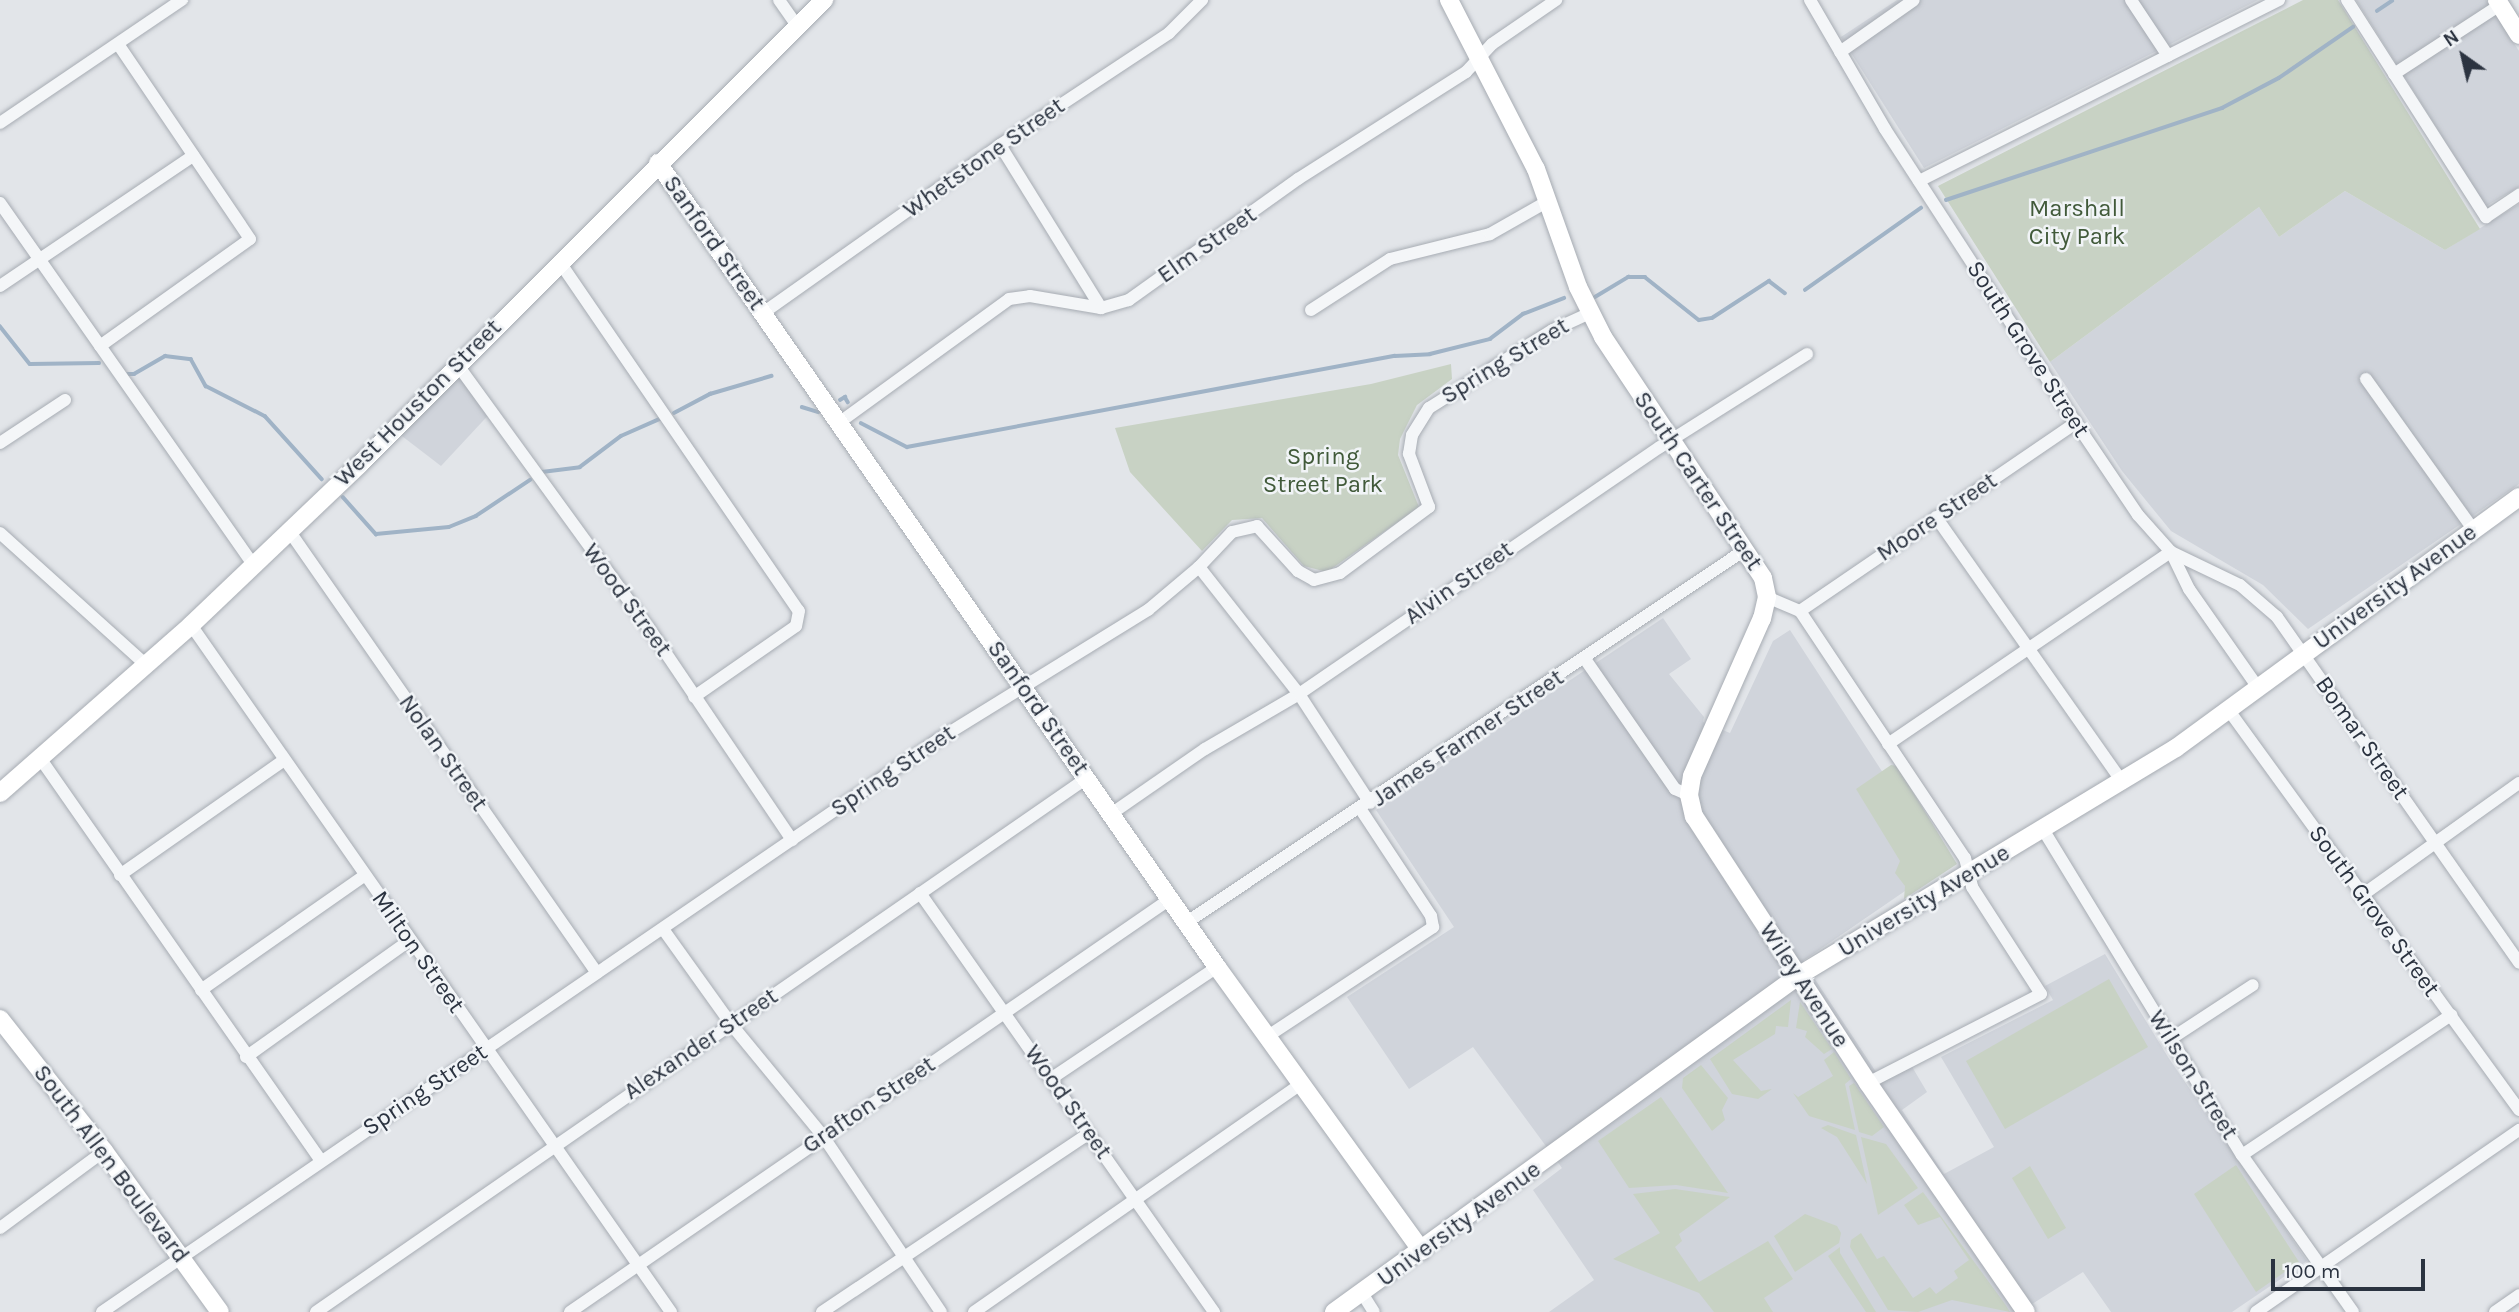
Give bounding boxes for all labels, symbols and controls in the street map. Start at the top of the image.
north arrow [2428,21,2498,91]
text: N [2439,26,2463,52]
street label: Whetstone Street [898,92,1070,224]
street label: Sanford Street [657,170,771,316]
park label: Marshall City Park [2029,195,2125,251]
street label: Elm Street [1152,200,1262,290]
street label: South Grove Street [1960,255,2096,443]
street label: Spring Street [1436,312,1574,410]
street label: West Houston Street [328,313,508,493]
street label: South Carter Street [1627,386,1769,576]
park label: Spring Street Park [1263,443,1383,499]
street label: Moore Street [1871,466,2003,568]
street label: University Avenue [2308,518,2482,656]
street label: Alvin Street [1399,535,1519,631]
street label: Wood Street [576,538,678,662]
street label: Sanford Street [981,635,1095,781]
street label: James Farmer Street [1367,663,1569,813]
street label: Bomar Street [2309,671,2415,805]
street label: Nolan Street [392,689,494,817]
street label: Spring Street [825,719,961,823]
street label: South Grove Street [2302,820,2446,1002]
street label: University Avenue [1833,838,2015,964]
street label: Milton Street [365,885,471,1019]
street label: Wiley Avenue [1753,917,1855,1053]
street label: Alexander Street [618,982,784,1106]
street label: Wilson Street [2142,1005,2244,1145]
street label: Spring Street [357,1038,493,1142]
street label: Wood Street [1018,1039,1118,1165]
street label: Grafton Street [797,1050,941,1160]
street label: South Allen Boulevard [27,1059,195,1269]
street label: University Avenue [1372,1155,1546,1293]
scale bar [2274,1246,2428,1290]
text: 100 m [2284,1259,2341,1283]

